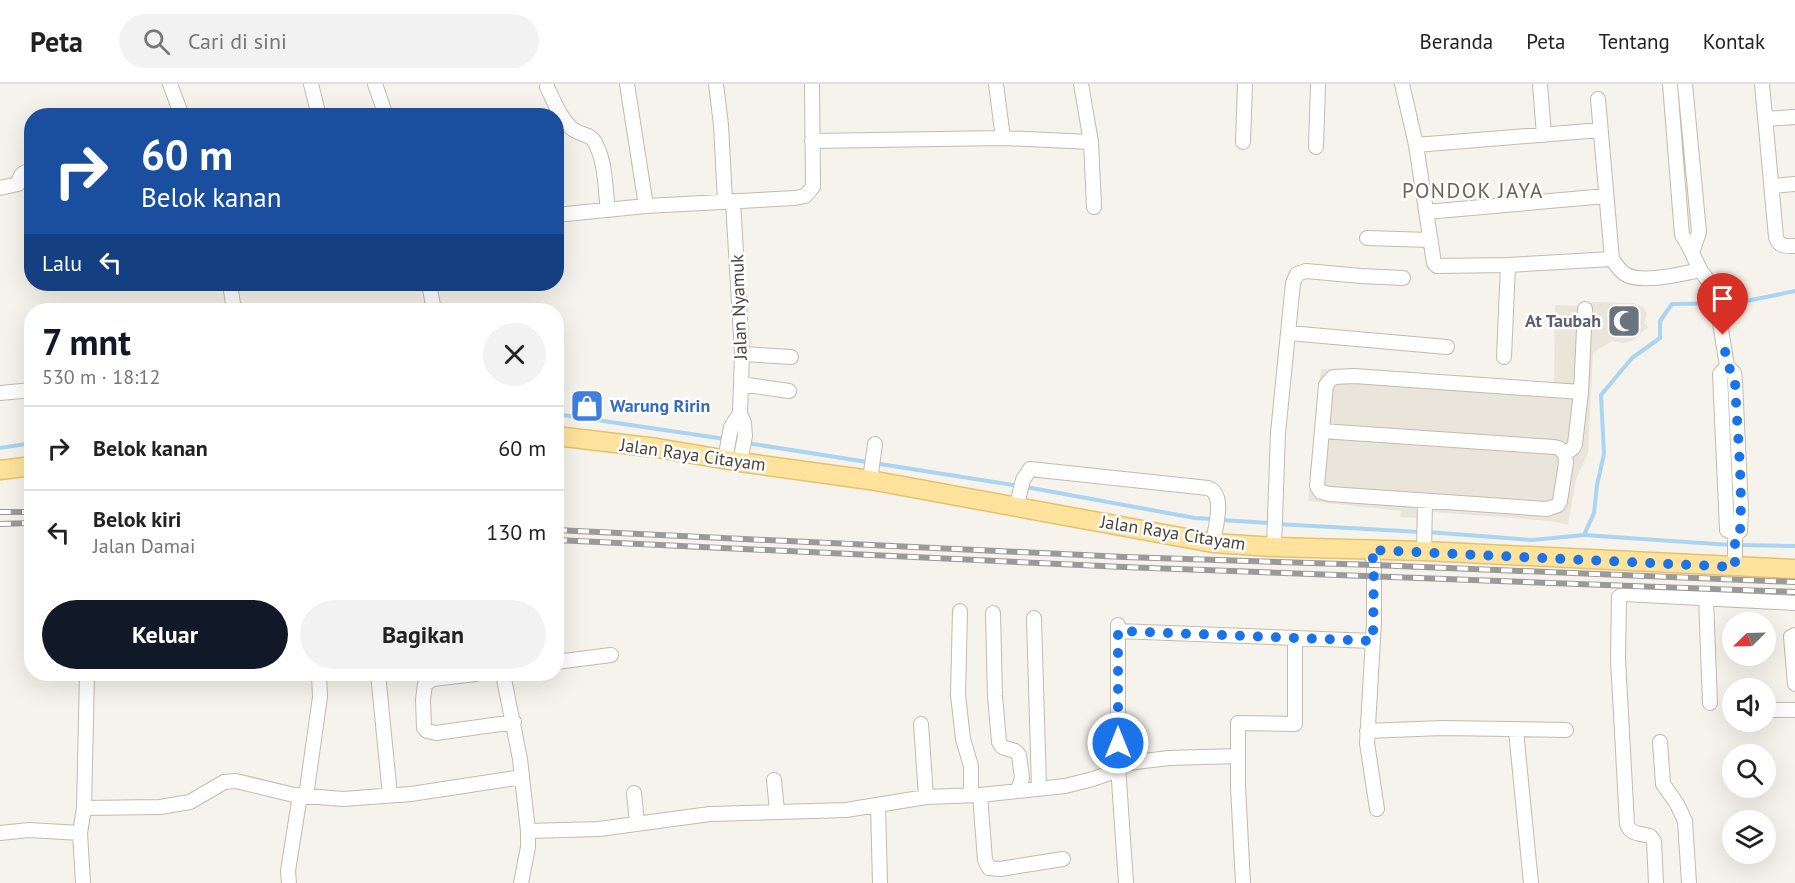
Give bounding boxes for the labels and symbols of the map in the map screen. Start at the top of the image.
district label: PONDOK JAYA [1402,177,1544,204]
street label: Jalan Nyamuk [725,254,752,361]
pin [1697,273,1748,335]
mosque icon: At Taubah [1606,303,1642,339]
place label: At Taubah [1525,309,1601,332]
shop icon: Warung Ririn [569,388,605,424]
place label: Warung Ririn [610,394,710,417]
street label: Jalan Raya Citayam [618,433,767,476]
street label: Jalan Raya Citayam [1098,510,1247,555]
north arrow [1722,612,1776,666]
position arrow [1086,711,1150,775]

